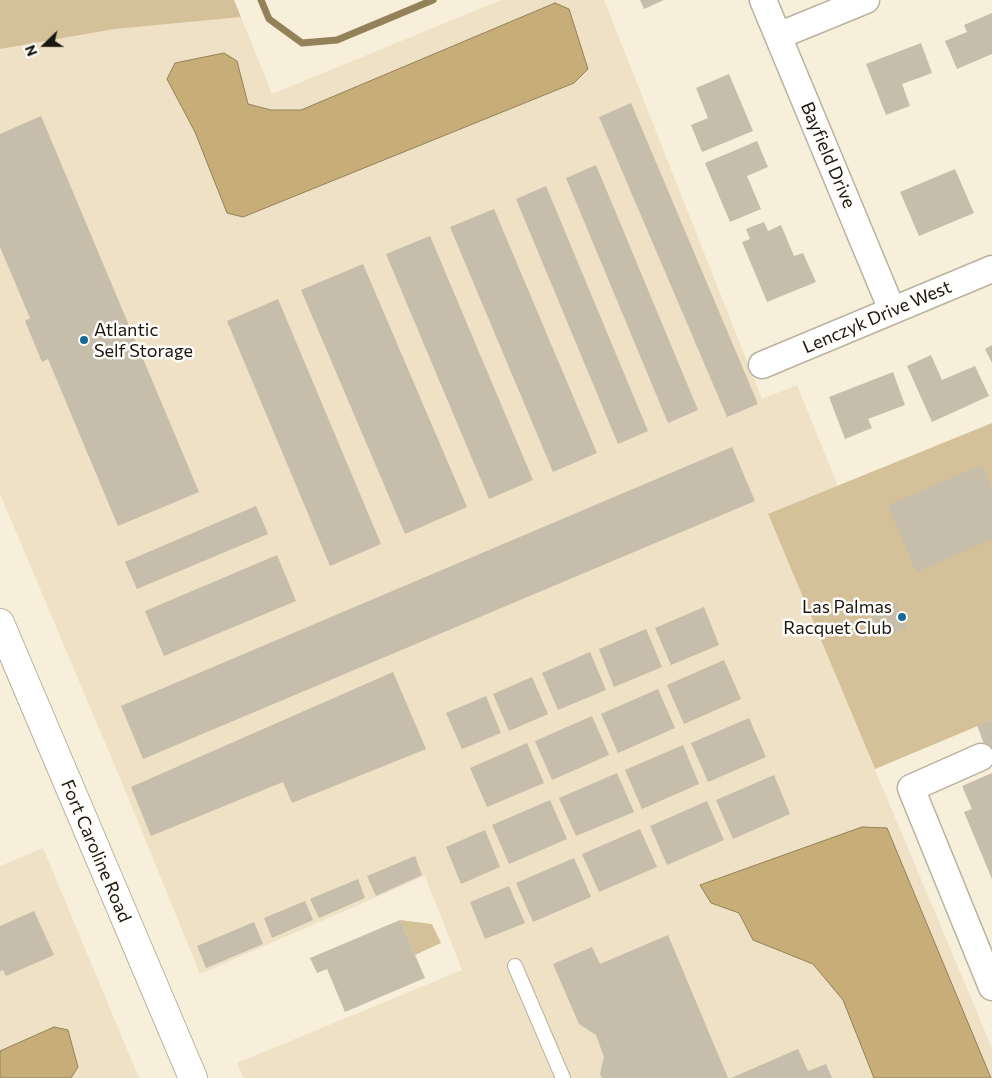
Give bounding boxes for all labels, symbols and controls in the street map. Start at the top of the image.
north arrow [20,20,70,70]
text: N [21,43,40,59]
street label: Bayfield Drive [796,99,860,211]
street label: Lenczyk Drive West [799,276,955,358]
place label: Atlantic Self Storage [94,319,193,362]
marker: Atlantic Self Storage [78,334,90,346]
place label: Las Palmas Racquet Club [783,596,892,638]
marker: Las Palmas Racquet Club [896,611,908,623]
street label: Fort Caroline Road [56,777,136,925]

